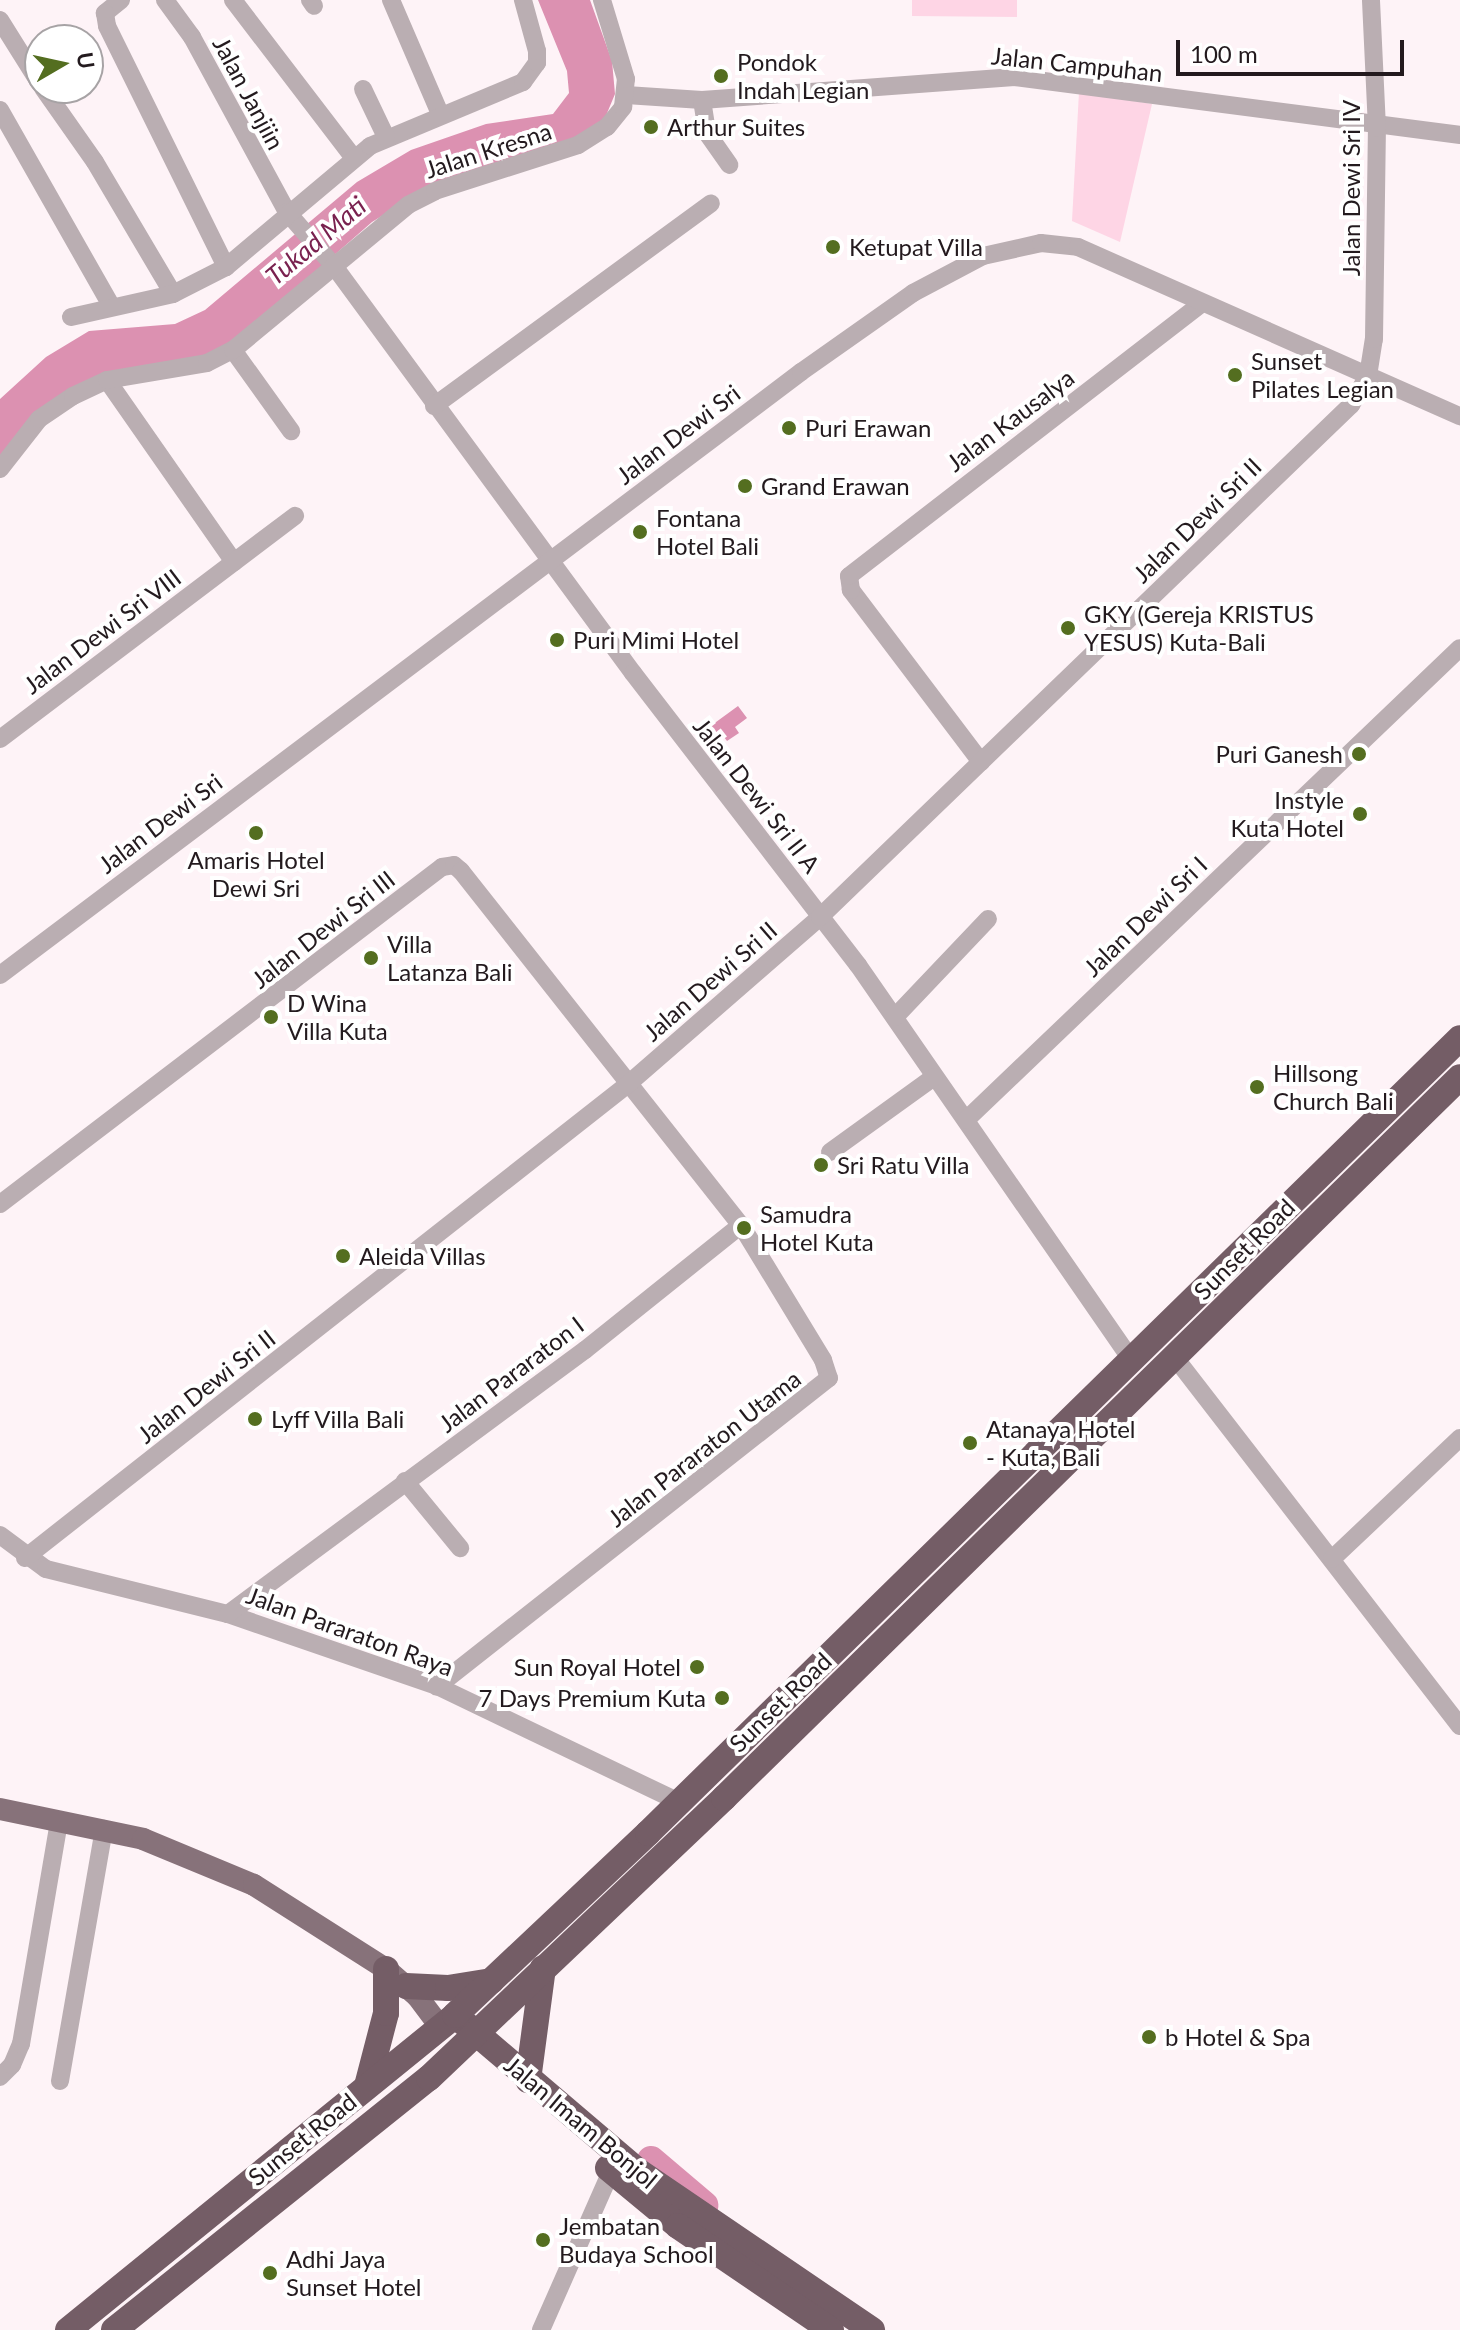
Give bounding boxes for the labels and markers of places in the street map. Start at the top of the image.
place label: Pondok Indah Legian [737,48,870,104]
marker: Pondok Indah Legian [712,67,730,85]
place label: Arthur Suites [667,113,806,141]
marker: Arthur Suites [642,118,660,136]
place label: Ketupat Villa [849,233,984,261]
marker: Ketupat Villa [824,238,842,256]
place label: Sunset Pilates Legian [1251,347,1394,403]
marker: Sunset Pilates Legian [1226,366,1244,384]
place label: Puri Erawan [805,414,931,442]
marker: Puri Erawan [780,419,798,437]
place label: Grand Erawan [761,472,910,500]
marker: Grand Erawan [736,477,754,495]
place label: Fontana Hotel Bali [656,504,759,560]
marker: Fontana Hotel Bali [631,523,649,541]
place label: GKY (Gereja KRISTUS YESUS) Kuta-Bali [1084,600,1315,656]
marker: GKY (Gereja KRISTUS YESUS) Kuta-Bali [1059,619,1077,637]
place label: Puri Mimi Hotel [573,626,739,654]
marker: Puri Mimi Hotel [548,631,566,649]
place label: Puri Ganesh [1215,740,1343,768]
marker: Puri Ganesh [1350,745,1368,763]
place label: Instyle Kuta Hotel [1230,786,1344,842]
marker: Instyle Kuta Hotel [1351,805,1369,823]
marker: Amaris Hotel Dewi Sri [247,824,265,842]
place label: Amaris Hotel Dewi Sri [187,846,325,902]
place label: Villa Latanza Bali [387,930,513,986]
marker: Villa Latanza Bali [362,949,380,967]
place label: D Wina Villa Kuta [287,989,388,1045]
marker: D Wina Villa Kuta [262,1008,280,1026]
place label: Hillsong Church Bali [1273,1059,1394,1115]
marker: Hillsong Church Bali [1248,1078,1266,1096]
place label: Sri Ratu Villa [837,1151,970,1179]
marker: Sri Ratu Villa [812,1156,830,1174]
place label: Samudra Hotel Kuta [760,1200,874,1256]
marker: Samudra Hotel Kuta [735,1219,753,1237]
place label: Aleida Villas [359,1242,486,1270]
marker: Aleida Villas [334,1247,352,1265]
place label: Lyff Villa Bali [271,1405,406,1433]
marker: Lyff Villa Bali [246,1410,264,1428]
place label: Atanaya Hotel - Kuta, Bali [986,1415,1136,1471]
marker: Atanaya Hotel - Kuta, Bali [961,1434,979,1452]
place label: Sun Royal Hotel [514,1653,681,1681]
marker: Sun Royal Hotel [688,1658,706,1676]
place label: 7 Days Premium Kuta [479,1684,706,1712]
marker: 7 Days Premium Kuta [713,1689,731,1707]
place label: b Hotel & Spa [1165,2023,1310,2051]
marker: b Hotel & Spa [1140,2028,1158,2046]
place label: Jembatan Budaya School [559,2212,714,2268]
marker: Jembatan Budaya School [534,2231,552,2249]
place label: Adhi Jaya Sunset Hotel [286,2245,422,2301]
marker: Adhi Jaya Sunset Hotel [261,2264,279,2282]

